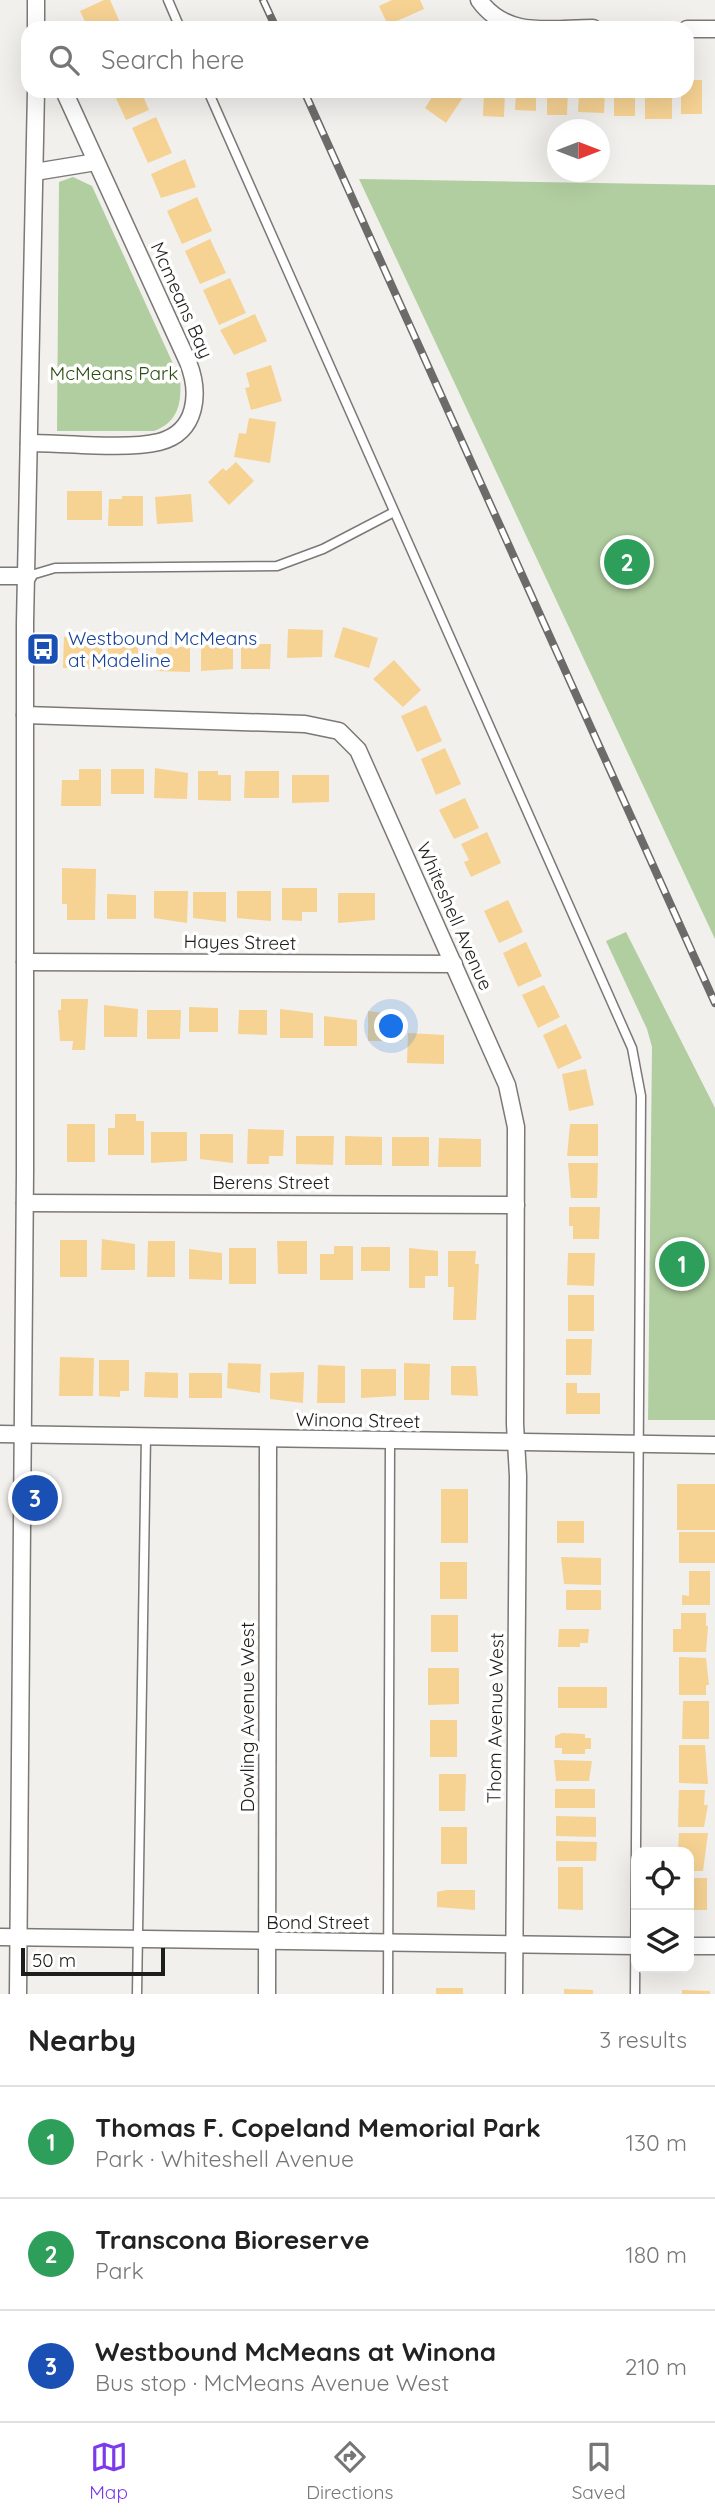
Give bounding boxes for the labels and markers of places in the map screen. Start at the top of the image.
pin: 2 [604,536,650,588]
place label: Westbound McMeans at Madeline [68,626,257,672]
bus stop icon: Westbound McMeans at Madeline [24,630,62,668]
pin: 1 [659,1238,705,1290]
pin: 3 [12,1472,58,1524]

